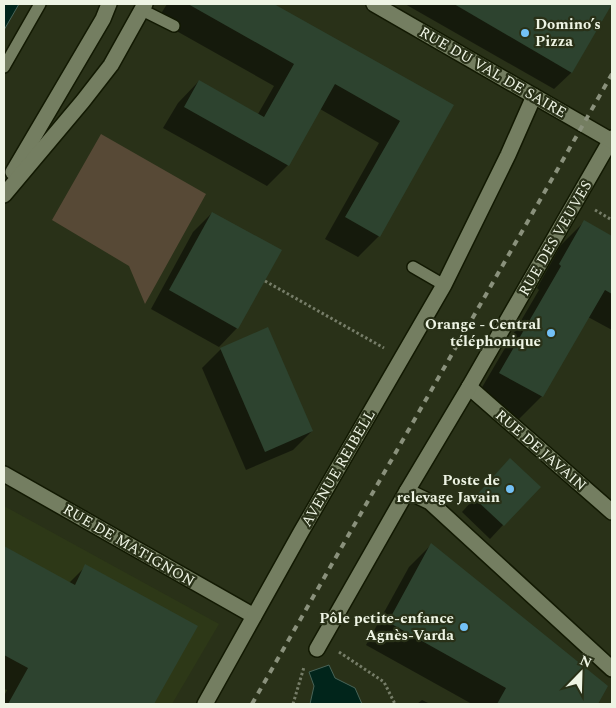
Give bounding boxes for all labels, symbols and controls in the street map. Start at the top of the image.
place label: Domino’s Pizza [535,13,601,53]
street label: RUE DU VAL DE SAIRE [415,21,571,124]
marker: Domino’s Pizza [519,27,531,39]
street label: RUE DES VEUVES [513,176,598,300]
place label: Orange - Central téléphonique [425,313,541,353]
marker: Orange - Central téléphonique [545,327,557,339]
street label: RUE DE JAVAIN [490,404,592,497]
street label: AVENUE REIBELL [295,405,381,531]
place label: Poste de relevage Javain [397,469,500,509]
marker: Poste de relevage Javain [504,483,516,495]
street label: RUE DE MATIGNON [58,498,199,593]
place label: Pôle petite-enfance Agnès-Varda [319,607,454,647]
marker: Pôle petite-enfance Agnès-Varda [458,621,470,633]
north arrow [556,648,606,698]
text: N [577,650,595,673]

